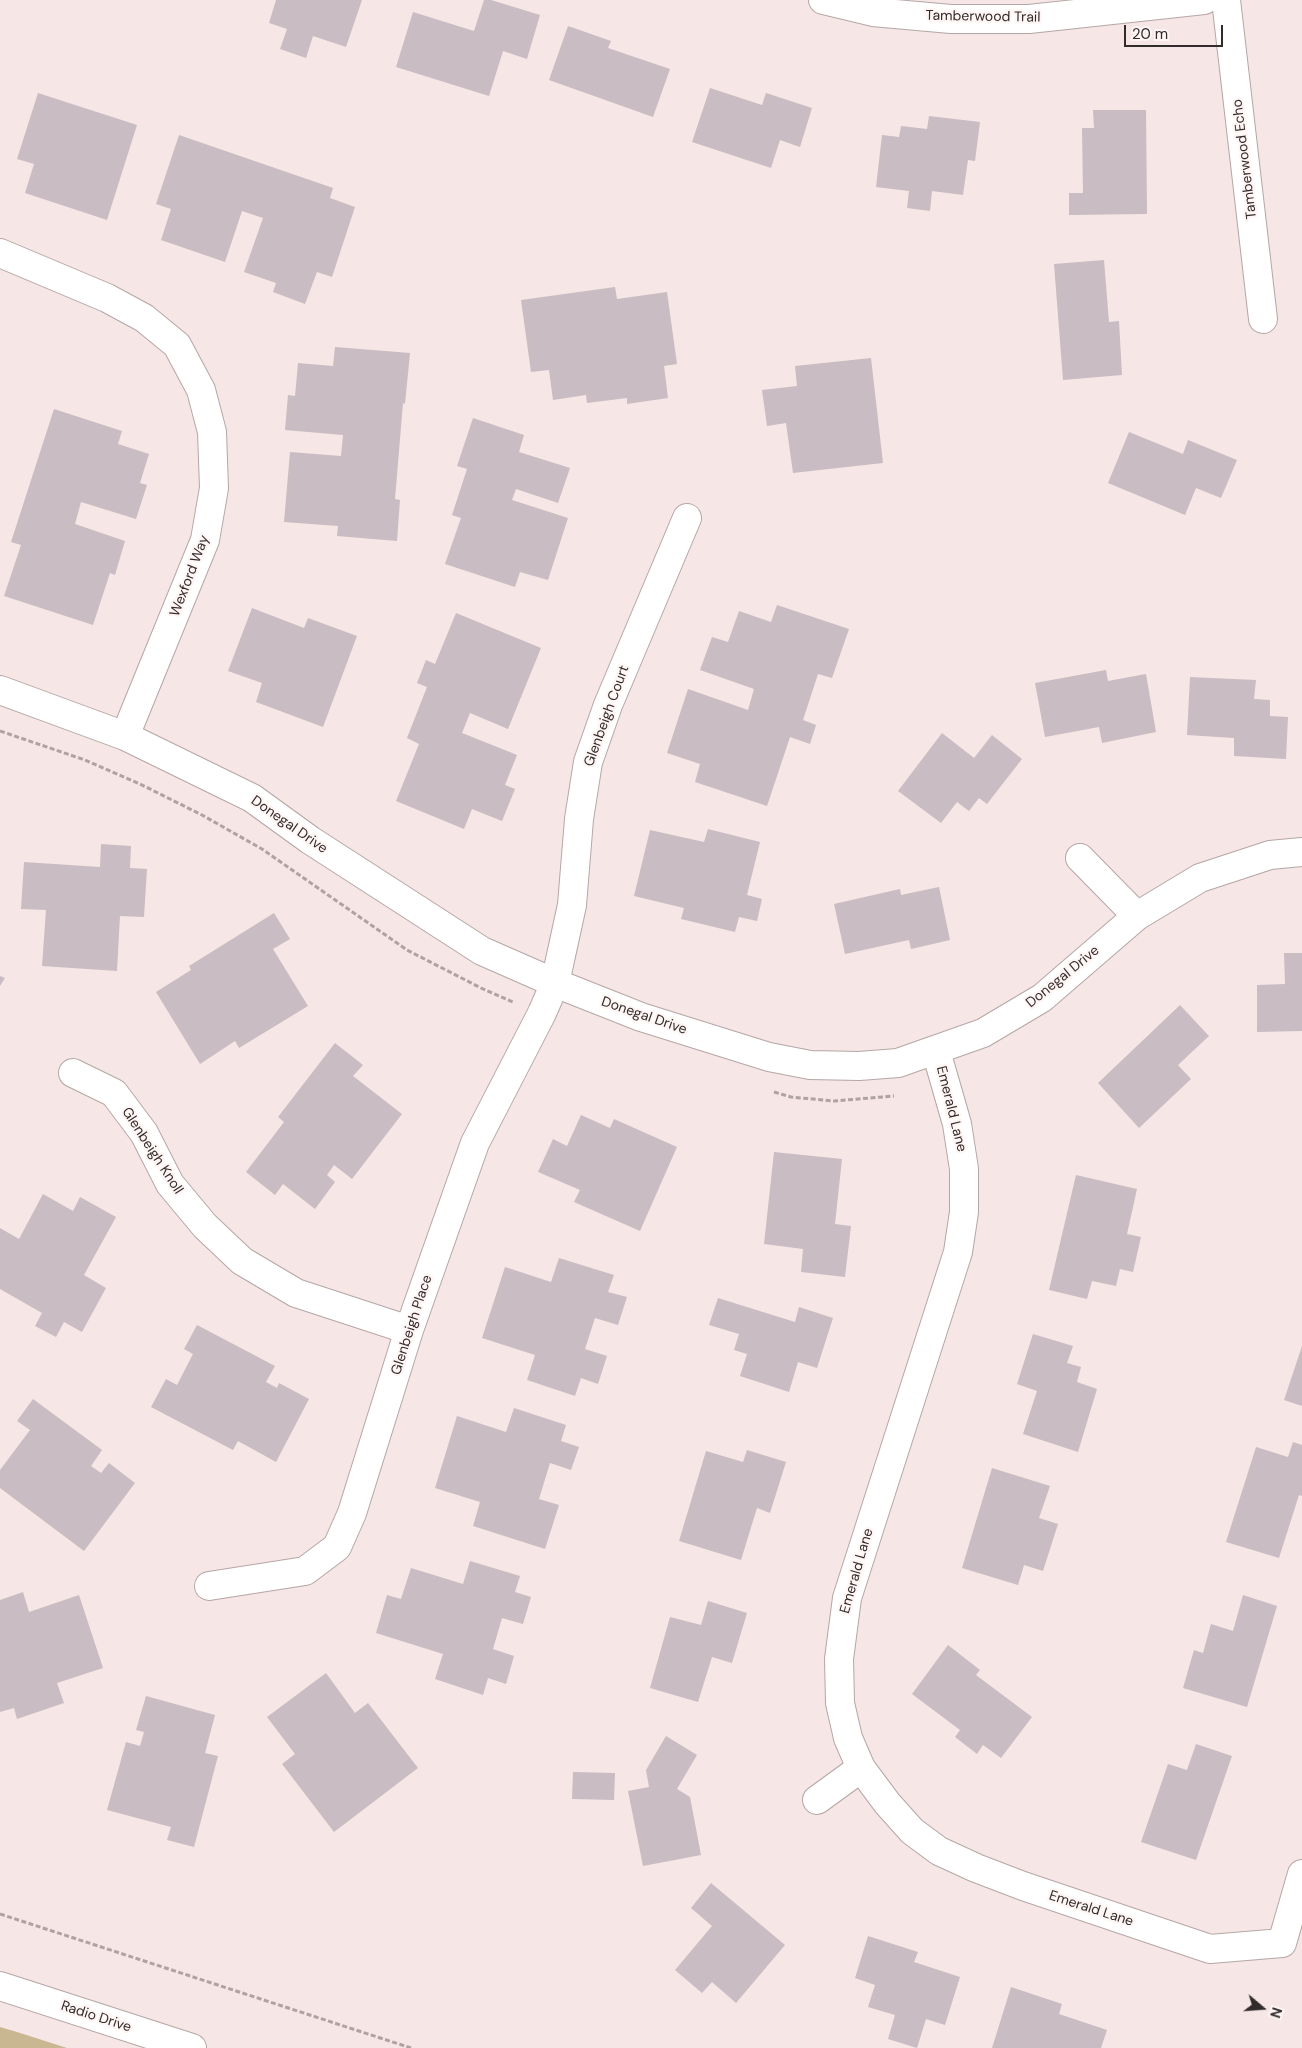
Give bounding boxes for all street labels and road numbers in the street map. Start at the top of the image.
street label: Tamberwood Trail [926,8,1040,26]
street label: Tamberwood Echo [1229,98,1261,220]
street label: Wexford Way [167,533,213,619]
street label: Glenbeigh Court [581,663,633,769]
street label: Donegal Drive [248,793,330,857]
street label: Donegal Drive [1023,942,1103,1012]
street label: Donegal Drive [599,994,689,1038]
street label: Emerald Lane [932,1064,970,1154]
street label: Glenbeigh Knoll [118,1104,186,1198]
street label: Glenbeigh Place [388,1273,436,1377]
street label: Emerald Lane [837,1527,877,1615]
street label: Emerald Lane [1047,1887,1135,1931]
street label: Radio Drive [59,1998,133,2036]

